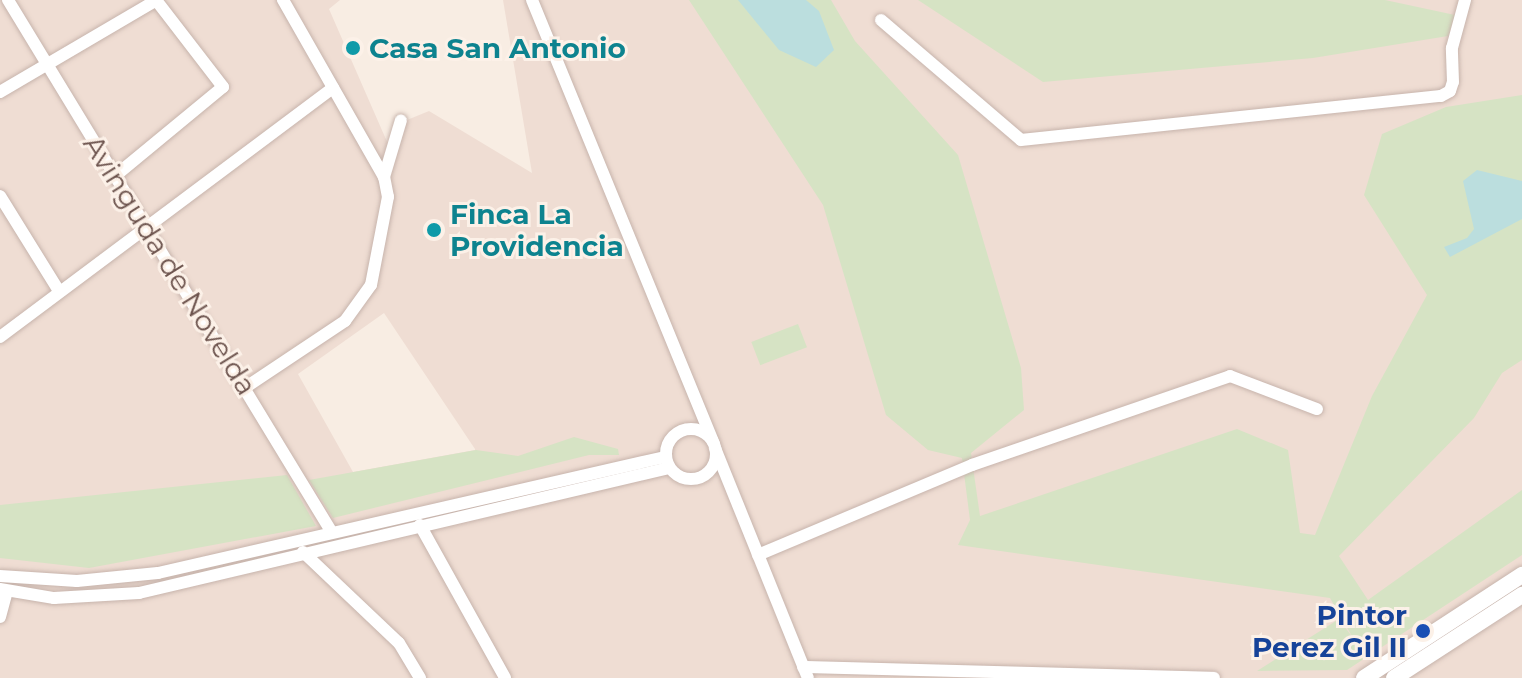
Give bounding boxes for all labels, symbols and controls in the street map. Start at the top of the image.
place label: Casa San Antonio [369,31,626,65]
marker: Casa San Antonio [344,39,362,57]
street label: Avinguda de Novelda [76,129,264,401]
place label: Finca La Providencia [450,197,624,263]
marker: Finca La Providencia [425,221,443,239]
place label: Pintor Perez Gil II [1252,598,1407,664]
marker: Pintor Perez Gil II [1414,622,1432,640]

